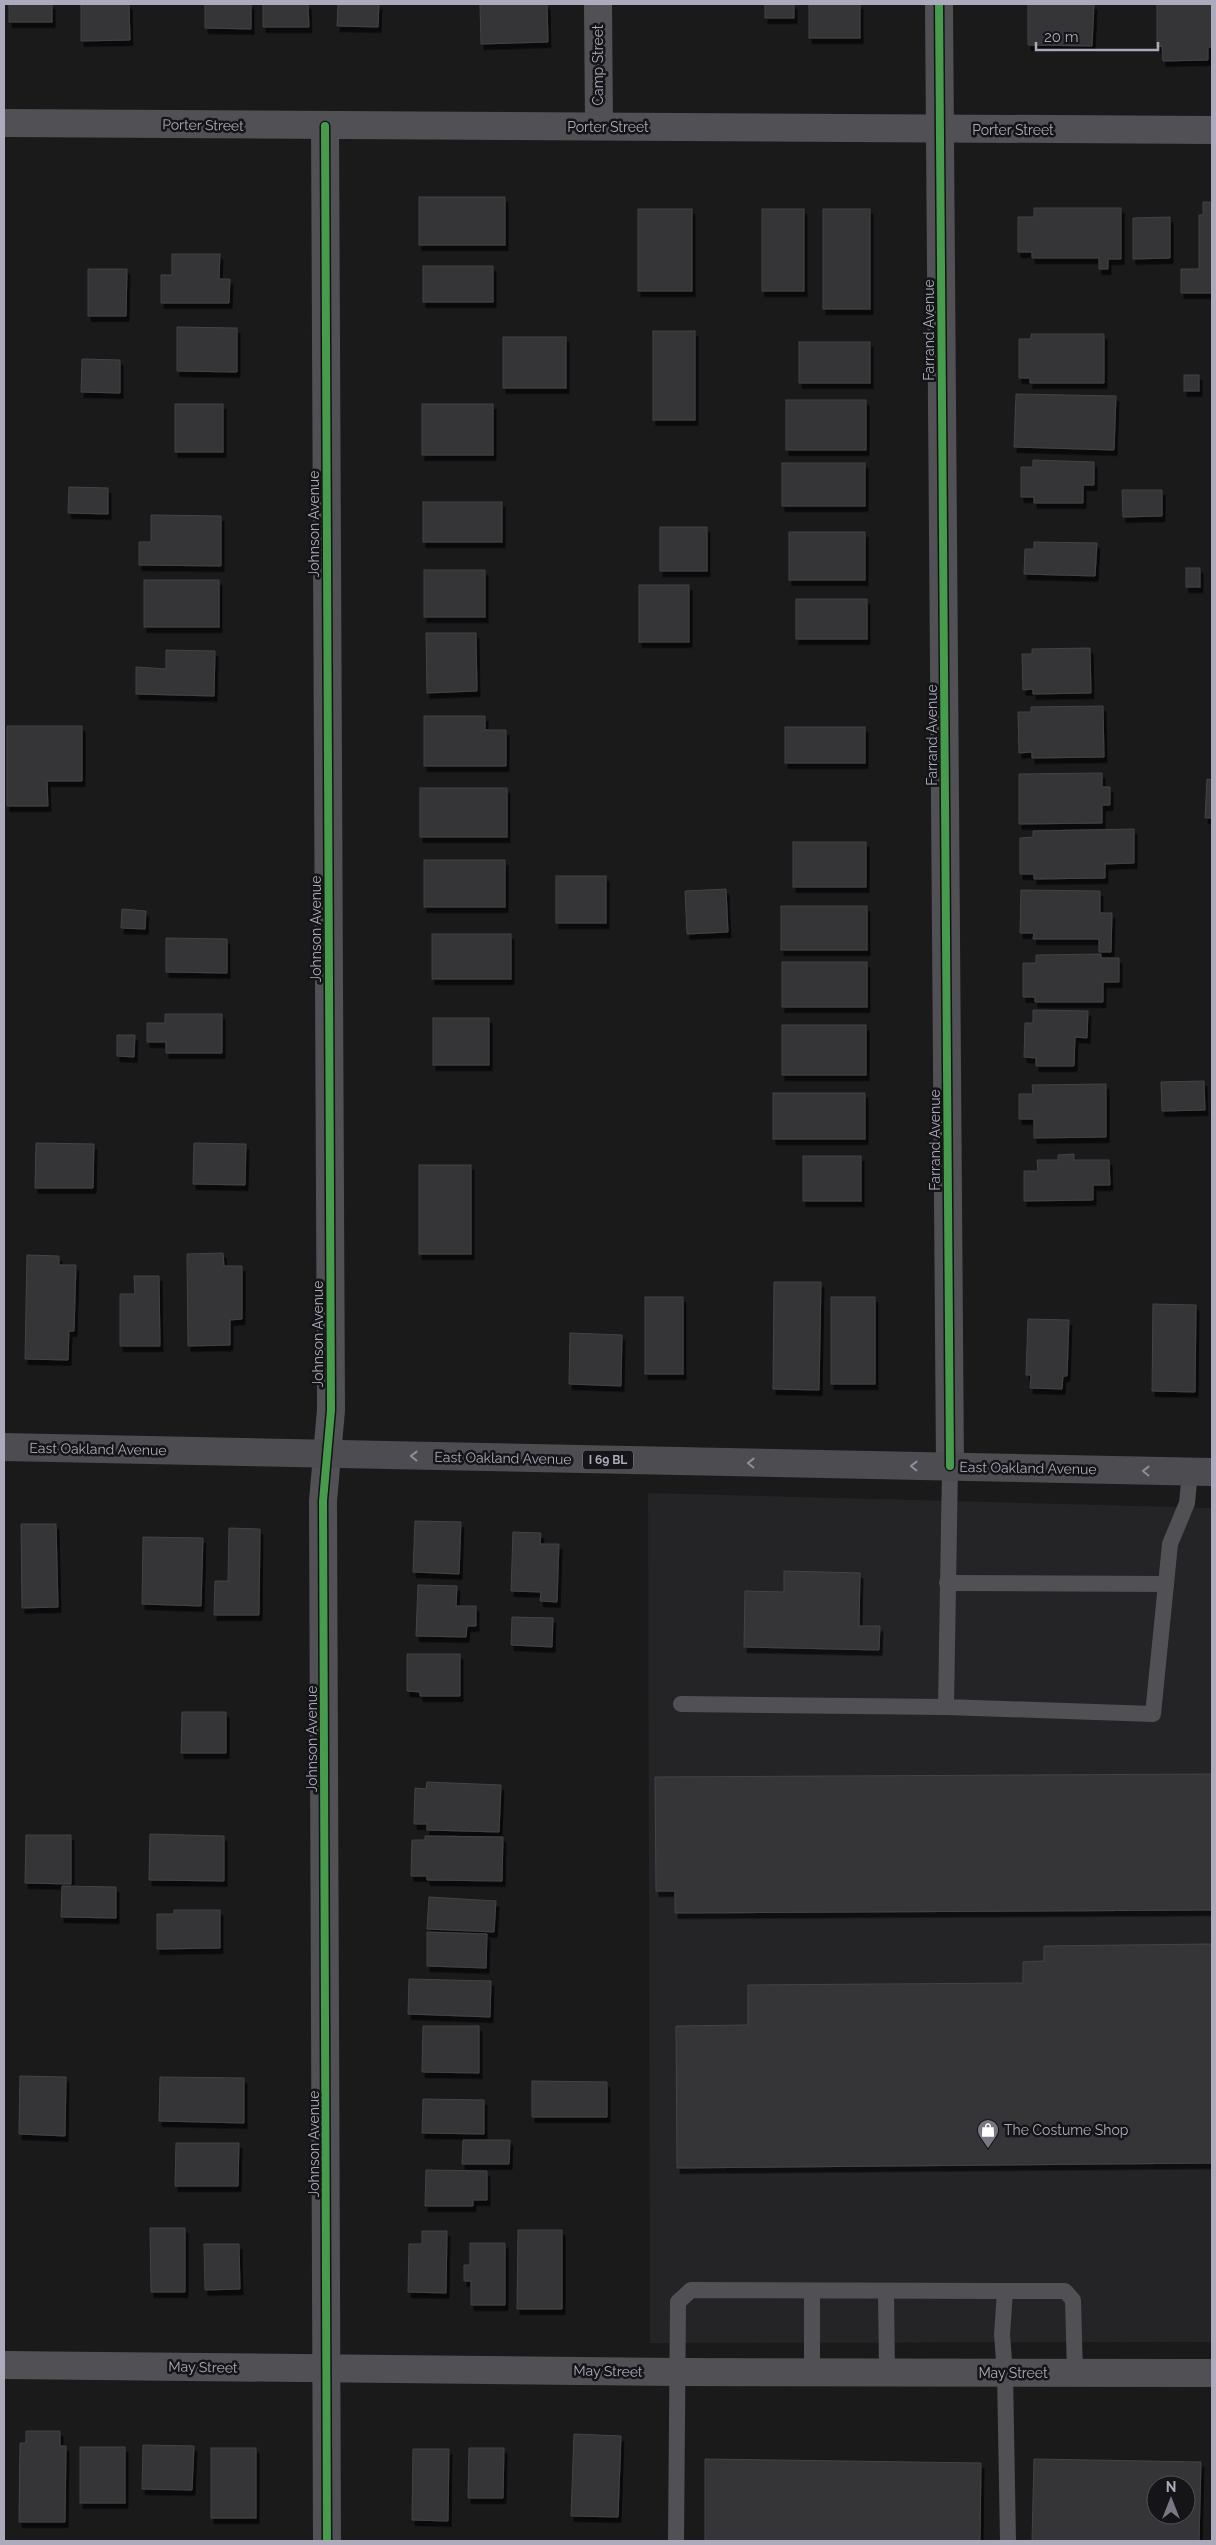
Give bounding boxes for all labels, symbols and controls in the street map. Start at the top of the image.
scale bar [1036,20,1158,52]
street label: Camp Street [590,24,606,106]
text: 20 m [1044,28,1079,46]
street label: Porter Street [162,116,244,134]
street label: Porter Street [567,119,649,135]
street label: Porter Street [972,122,1054,138]
street label: Farrand Avenue [921,279,937,381]
street label: Johnson Avenue [306,471,322,577]
street label: Farrand Avenue [924,684,940,786]
street label: Johnson Avenue [308,876,324,982]
street label: Farrand Avenue [927,1089,943,1191]
street label: Johnson Avenue [310,1281,326,1387]
street label: East Oakland Avenue [29,1440,167,1458]
street label: East Oakland Avenue [434,1449,572,1467]
road number: I 69 BL [583,1450,633,1470]
one-way arrow [409,1451,417,1461]
one-way arrow [747,1457,755,1468]
street label: East Oakland Avenue [959,1459,1097,1477]
one-way arrow [909,1461,917,1471]
one-way arrow [1142,1466,1150,1476]
street label: Johnson Avenue [304,1686,320,1792]
street label: Johnson Avenue [306,2091,322,2197]
shop icon: The Costume Shop [976,2118,1000,2149]
place label: The Costume Shop [1004,2122,1129,2138]
street label: May Street [168,2358,238,2376]
street label: May Street [573,2362,643,2380]
street label: May Street [978,2365,1048,2381]
north arrow [1146,2475,1196,2525]
text: N [1166,2479,1176,2495]

